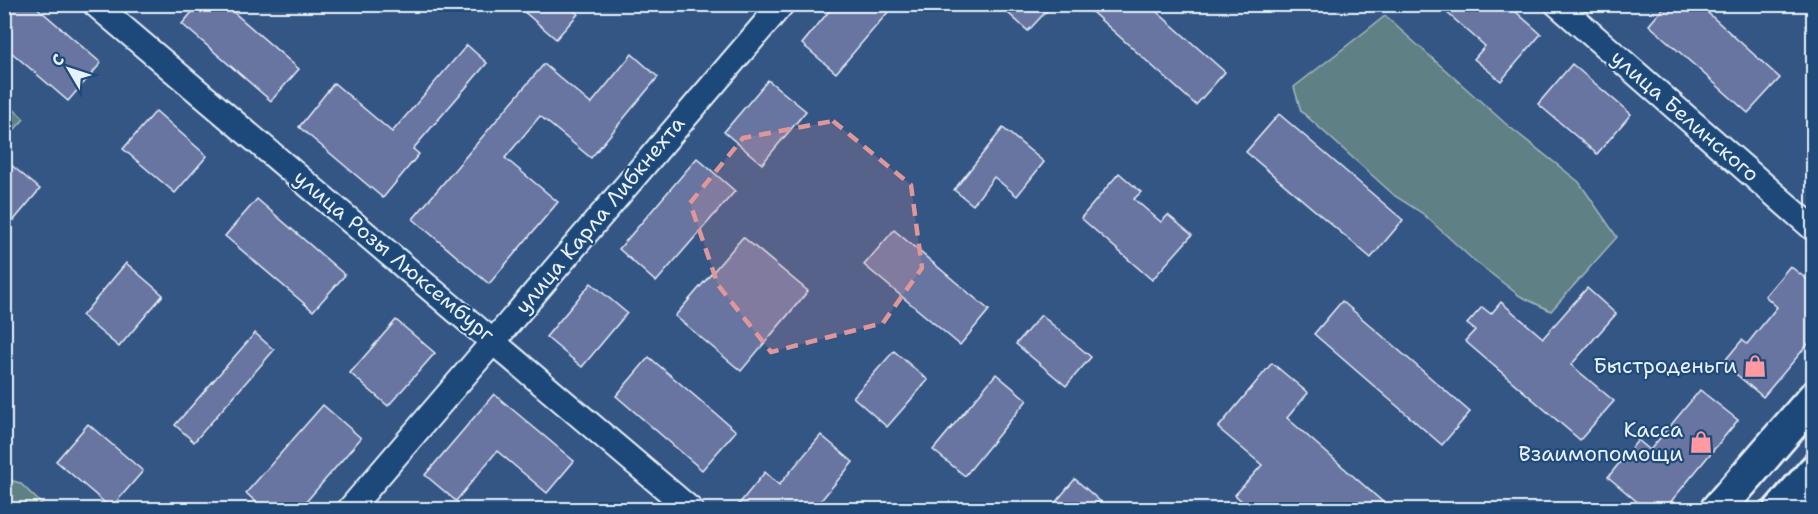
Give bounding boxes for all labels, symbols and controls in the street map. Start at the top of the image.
north arrow [39,39,99,99]
street label: улица Белинского [1605,44,1765,188]
text: С [46,49,69,70]
street label: улица Карла Либкнехта [509,110,691,320]
street label: улица Розы Люксембург [288,164,501,349]
place label: Быстроденьги [1593,352,1737,380]
shop icon: Быстроденьги [1742,353,1768,379]
place label: Касса Взаимопомощи [1519,416,1683,468]
shop icon: Касса Взаимопомощи [1688,429,1714,455]

